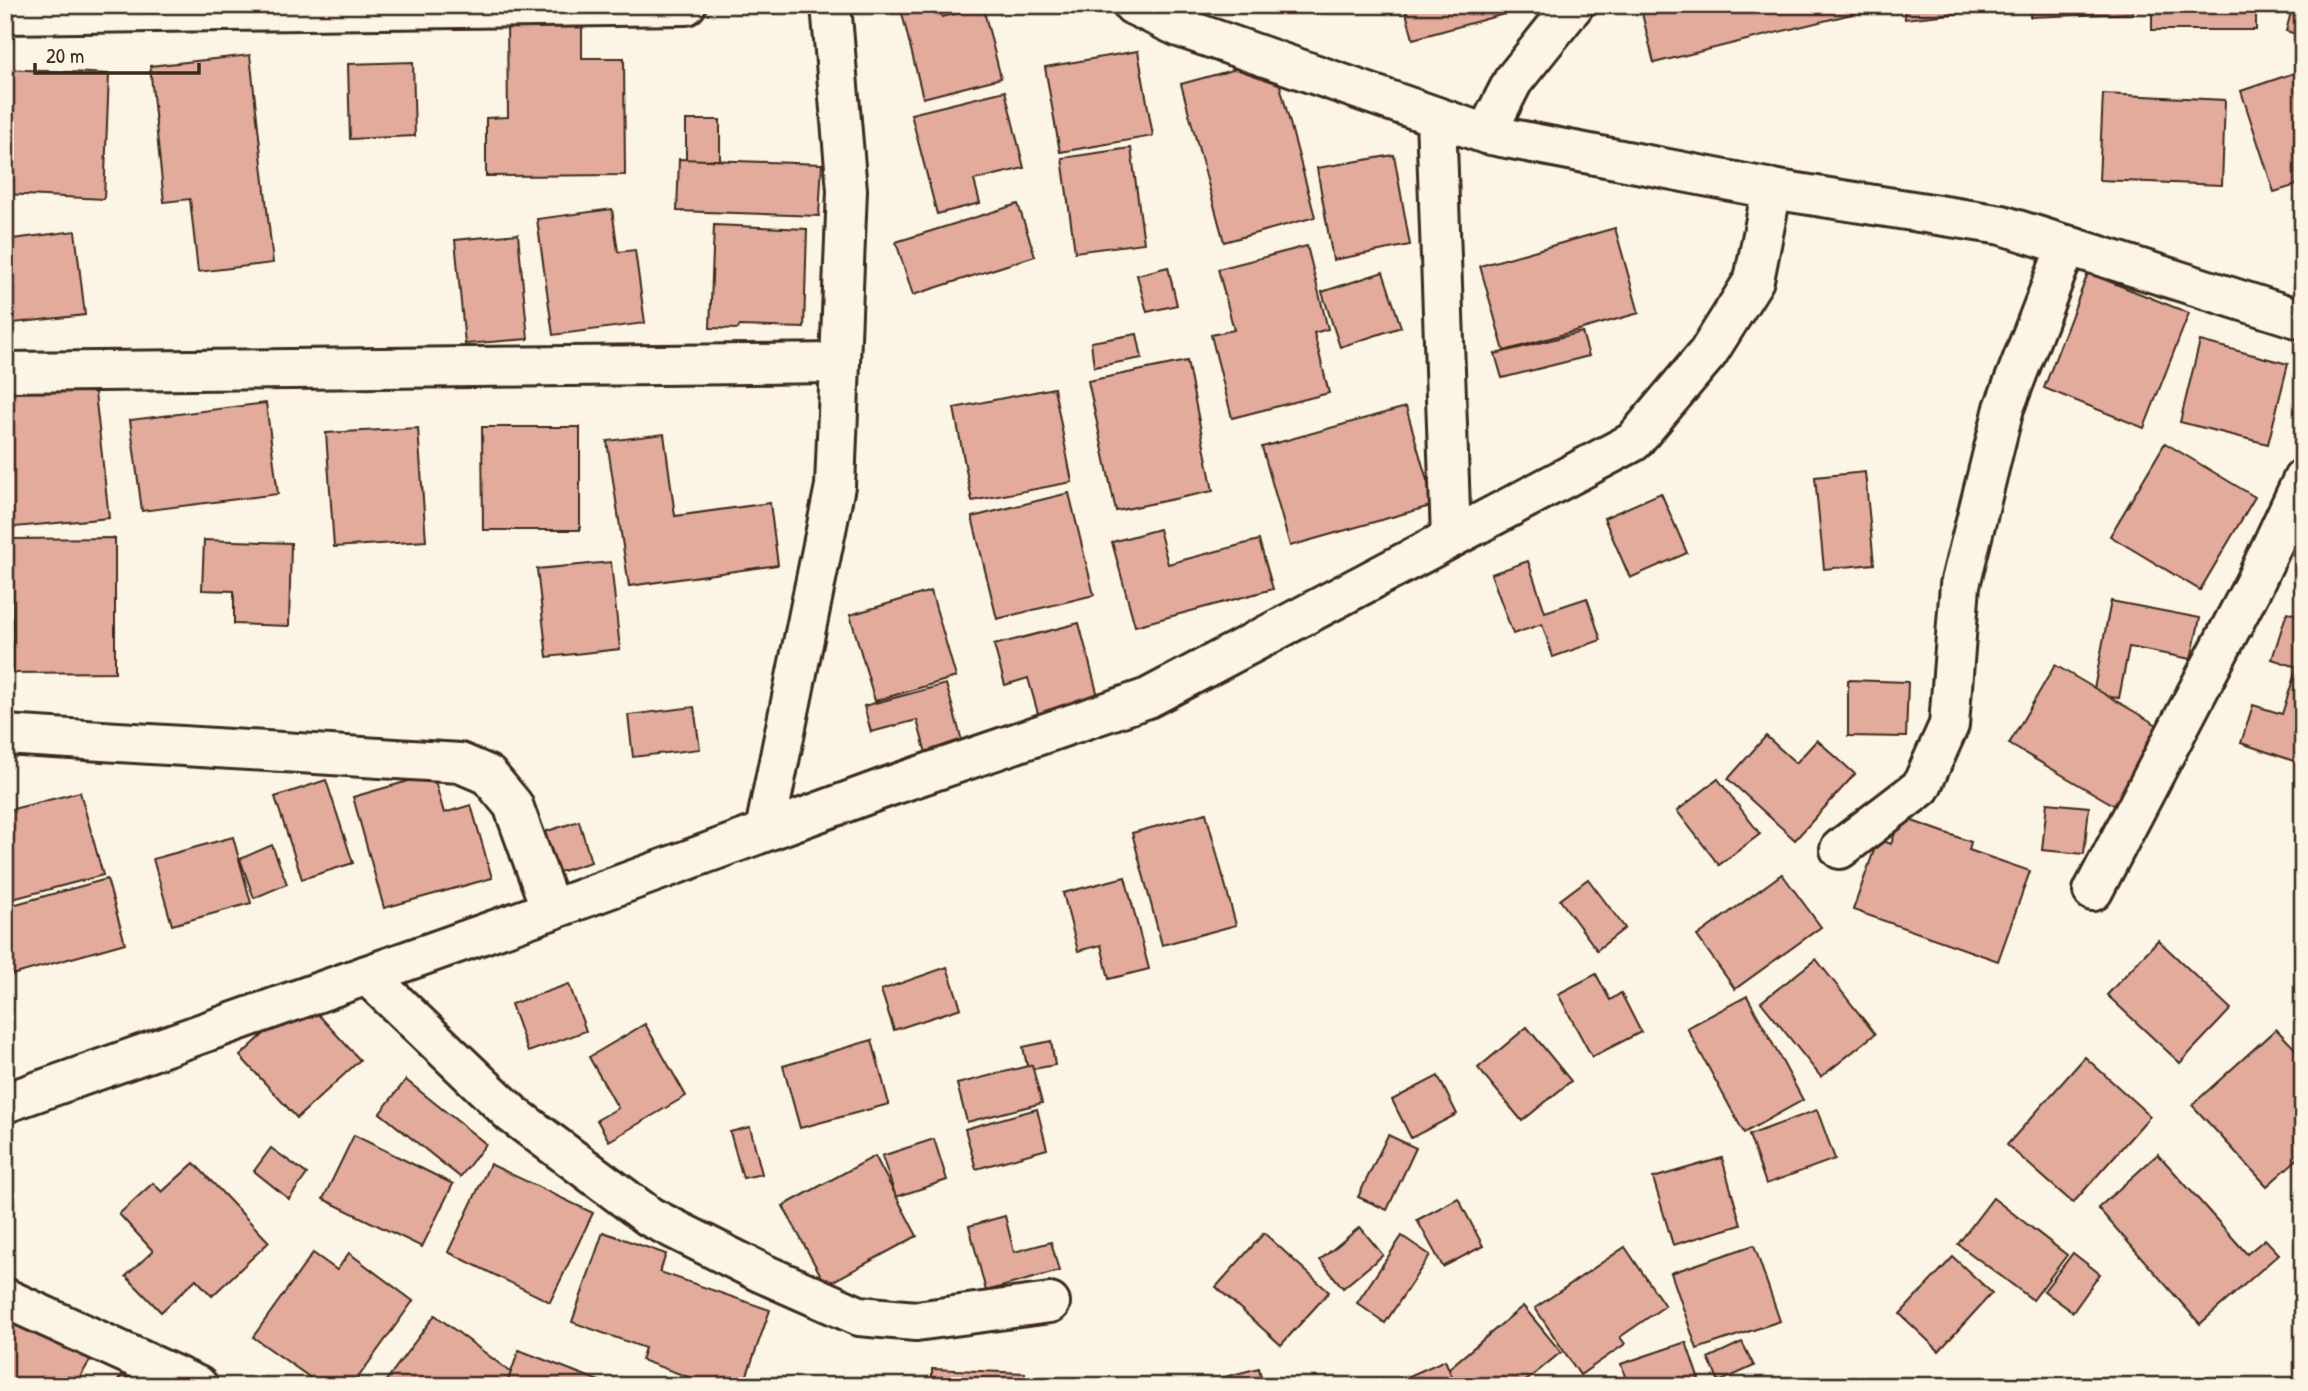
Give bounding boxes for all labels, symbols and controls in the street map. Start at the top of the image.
scale bar [35,32,200,76]
text: 20 m [46,41,84,70]

